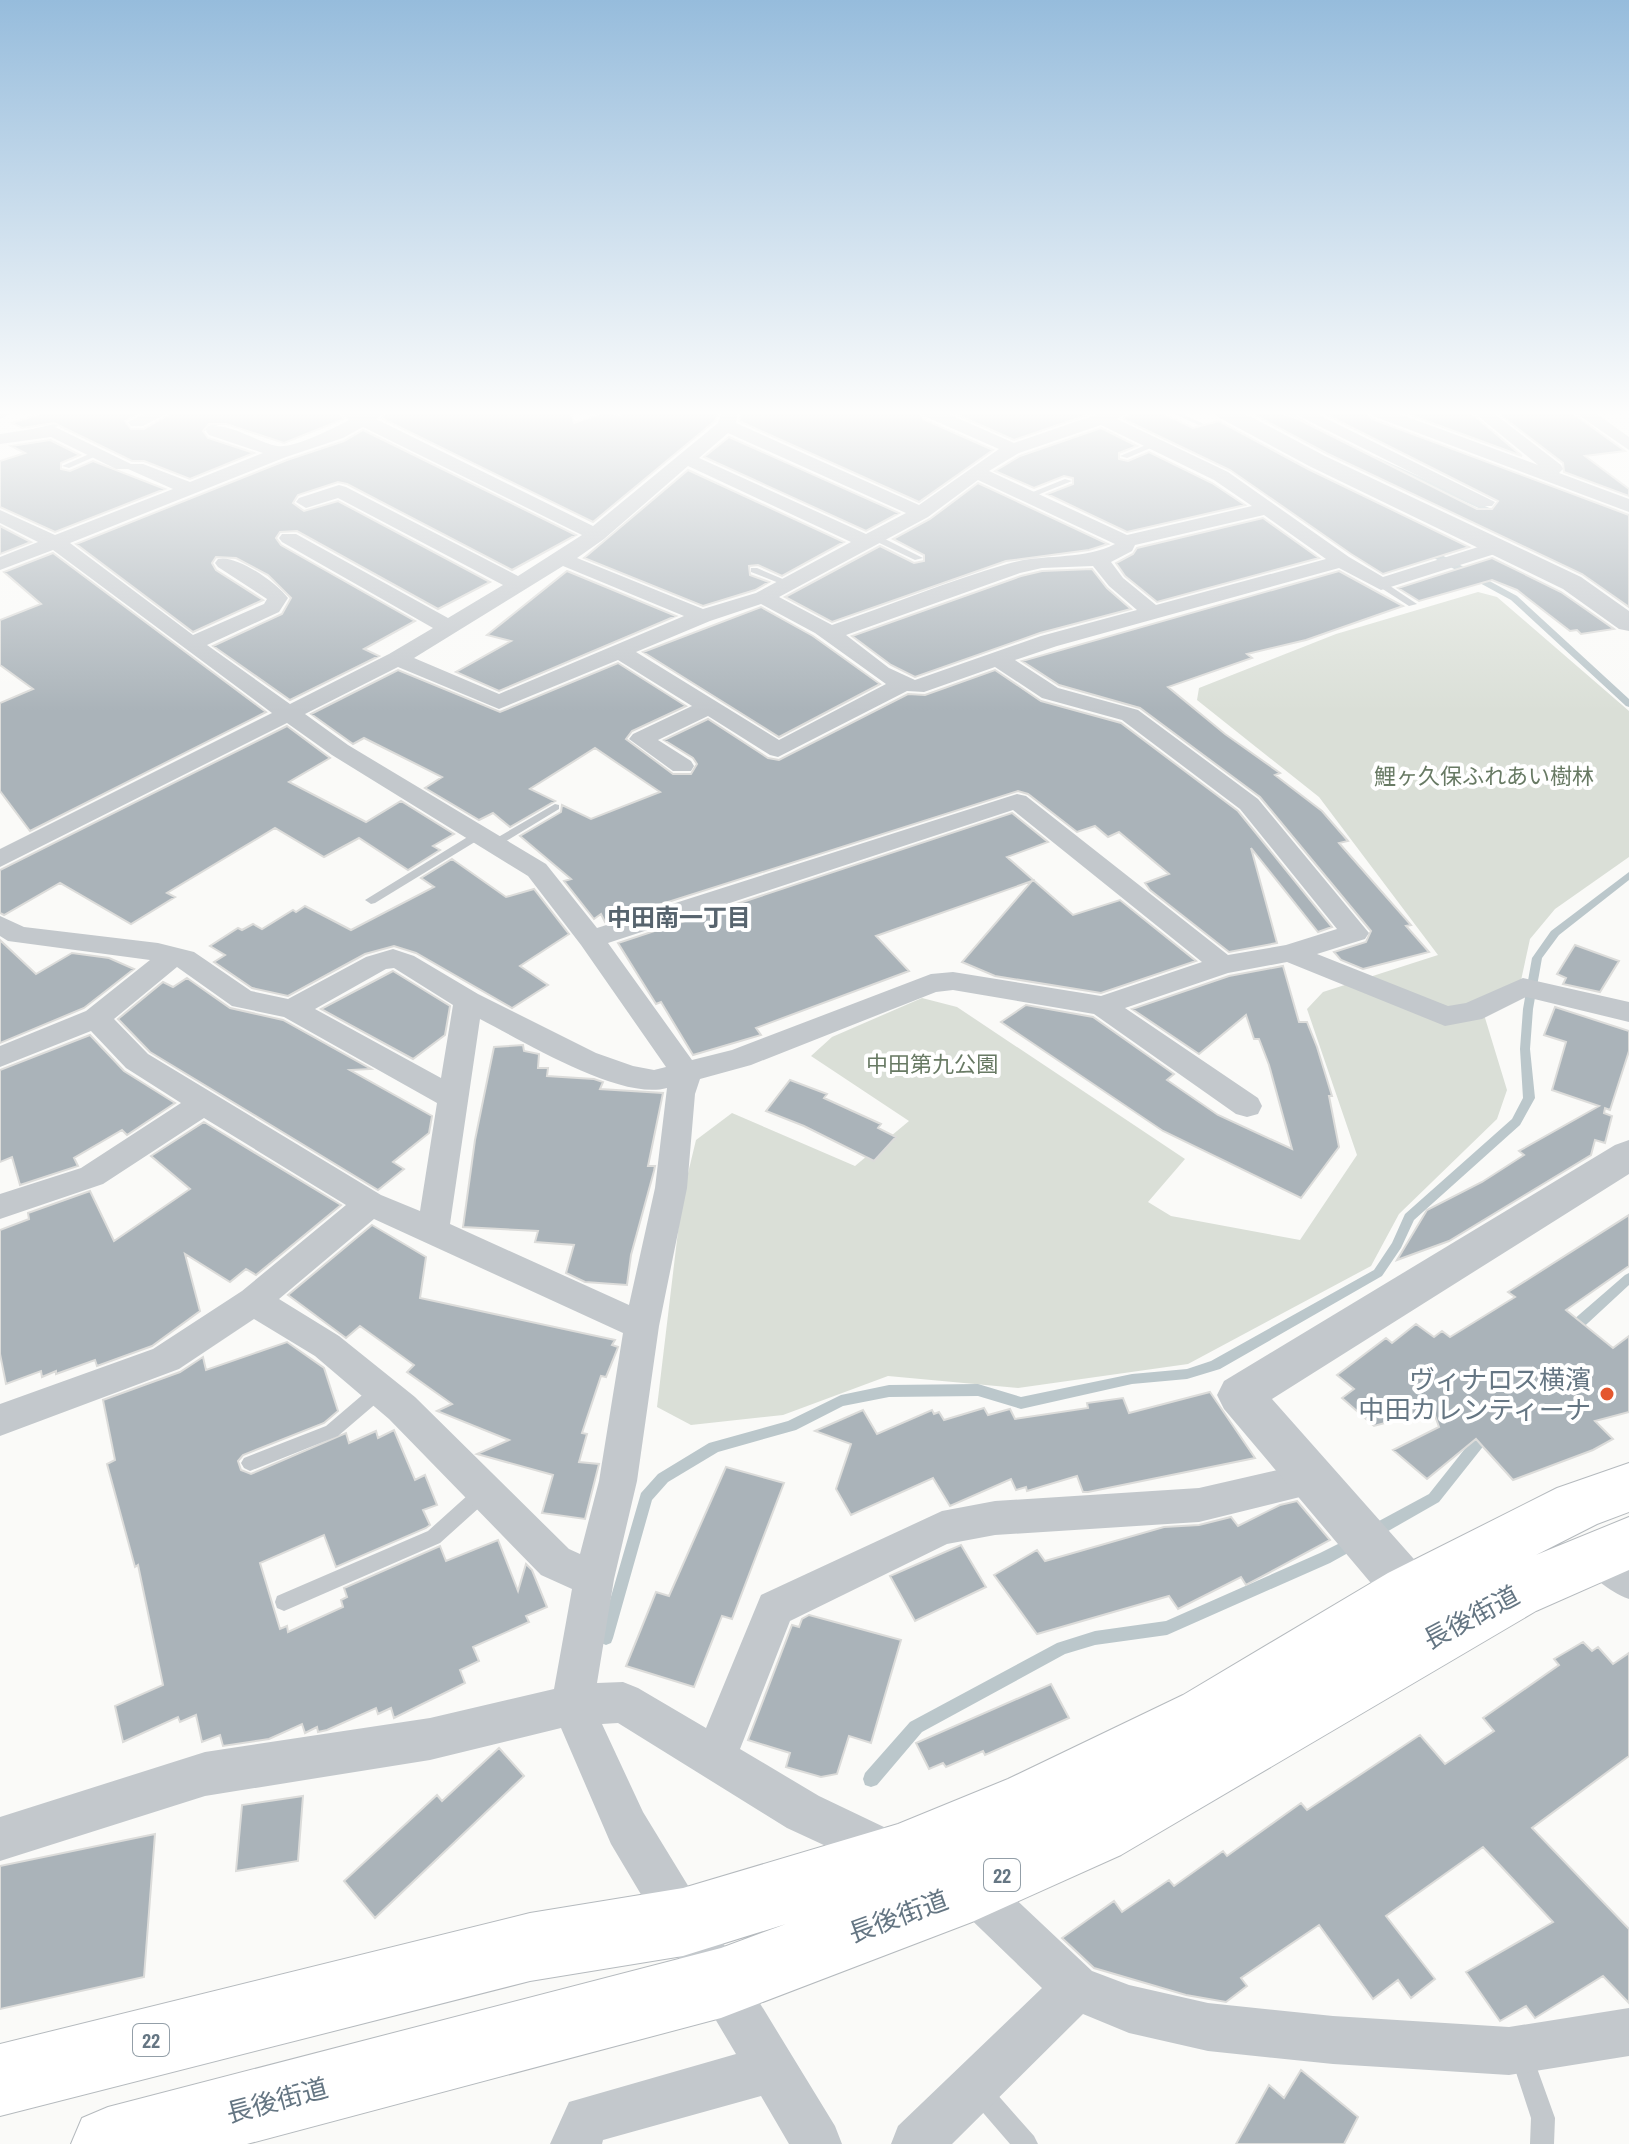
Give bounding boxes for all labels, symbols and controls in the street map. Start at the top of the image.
park label: 鯉ヶ久保ふれあい樹林 [1374,761,1594,791]
district label: 中田南一丁目 [607,901,751,933]
park label: 中田第九公園 [866,1049,998,1079]
place label: ヴィナロス横濱 中田カレンティーナ [1359,1362,1591,1427]
marker: ヴィナロス横濱 中田カレンティーナ [1598,1385,1616,1403]
street label: 長後街道 [1417,1577,1525,1657]
road number: 22 [984,1859,1020,1891]
street label: 長後街道 [843,1882,953,1950]
road number: 22 [133,2024,169,2056]
street label: 長後街道 [222,2070,332,2130]

